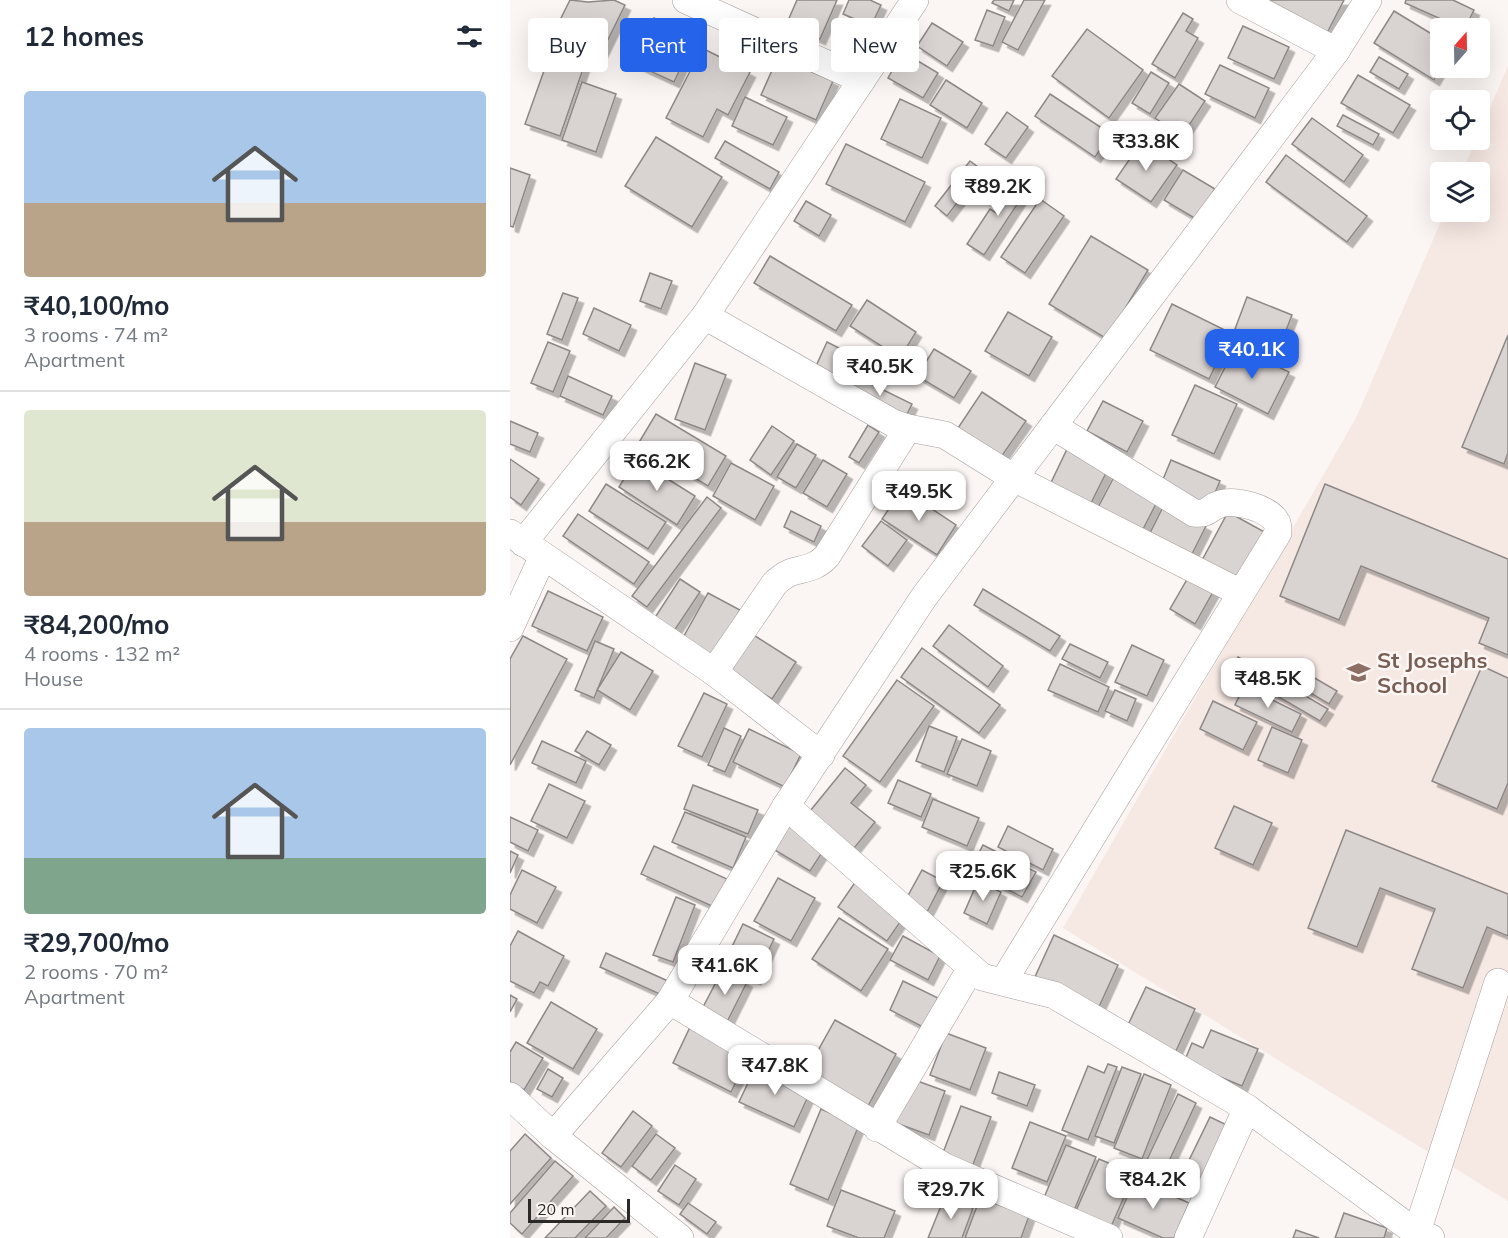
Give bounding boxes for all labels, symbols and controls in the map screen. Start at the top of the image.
chip: Buy [528,18,608,72]
chip: Rent [620,18,707,72]
chip: Filters [719,18,819,72]
chip: New [831,18,919,72]
north arrow [1430,18,1490,78]
map controls [1430,18,1490,222]
text: 12 homes [24,20,144,53]
icon: filters [453,20,486,53]
button: locate [1430,90,1490,150]
pin: ₹33.8K [1097,121,1195,172]
text: ₹33.8K [1113,128,1179,153]
icon: home [201,130,309,238]
button: layers [1430,162,1490,222]
pin: ₹89.2K [949,166,1047,217]
text: ₹89.2K [965,173,1031,198]
text: ₹40,100/mo [24,289,169,322]
text: 3 rooms · 74 m² [24,322,168,347]
pin: ₹40.1K [1203,329,1301,380]
text: ₹40.1K [1219,336,1285,361]
pin: ₹40.5K [831,346,929,397]
text: Apartment [24,347,125,372]
text: ₹40.5K [847,353,913,378]
pin: ₹66.2K [608,441,706,492]
text: ₹66.2K [624,448,690,473]
icon: home [201,449,309,557]
pin: ₹49.5K [870,471,968,522]
text: ₹49.5K [886,478,952,503]
text: ₹84,200/mo [24,608,169,641]
text: 4 rooms · 132 m² [24,641,180,666]
place label: St Josephs School [1377,646,1487,699]
pin: ₹48.5K [1219,658,1317,709]
school or university icon: St Josephs School [1346,660,1372,686]
text: ₹48.5K [1235,665,1301,690]
text: House [24,666,83,691]
icon: home [201,767,309,875]
pin: ₹25.6K [934,851,1032,902]
text: ₹25.6K [950,858,1016,883]
text: ₹29,700/mo [24,926,169,959]
pin: ₹41.6K [676,945,774,996]
text: ₹41.6K [692,952,758,977]
text: 2 rooms · 70 m² [24,959,168,984]
text: Apartment [24,984,125,1009]
pin: ₹47.8K [726,1045,824,1096]
text: ₹47.8K [742,1052,808,1077]
pin: ₹84.2K [1104,1159,1202,1210]
text: ₹84.2K [1120,1166,1186,1191]
pin: ₹29.7K [902,1169,1000,1220]
text: ₹29.7K [918,1176,984,1201]
scale bar [528,1196,630,1224]
text: 20 m [537,1199,574,1219]

